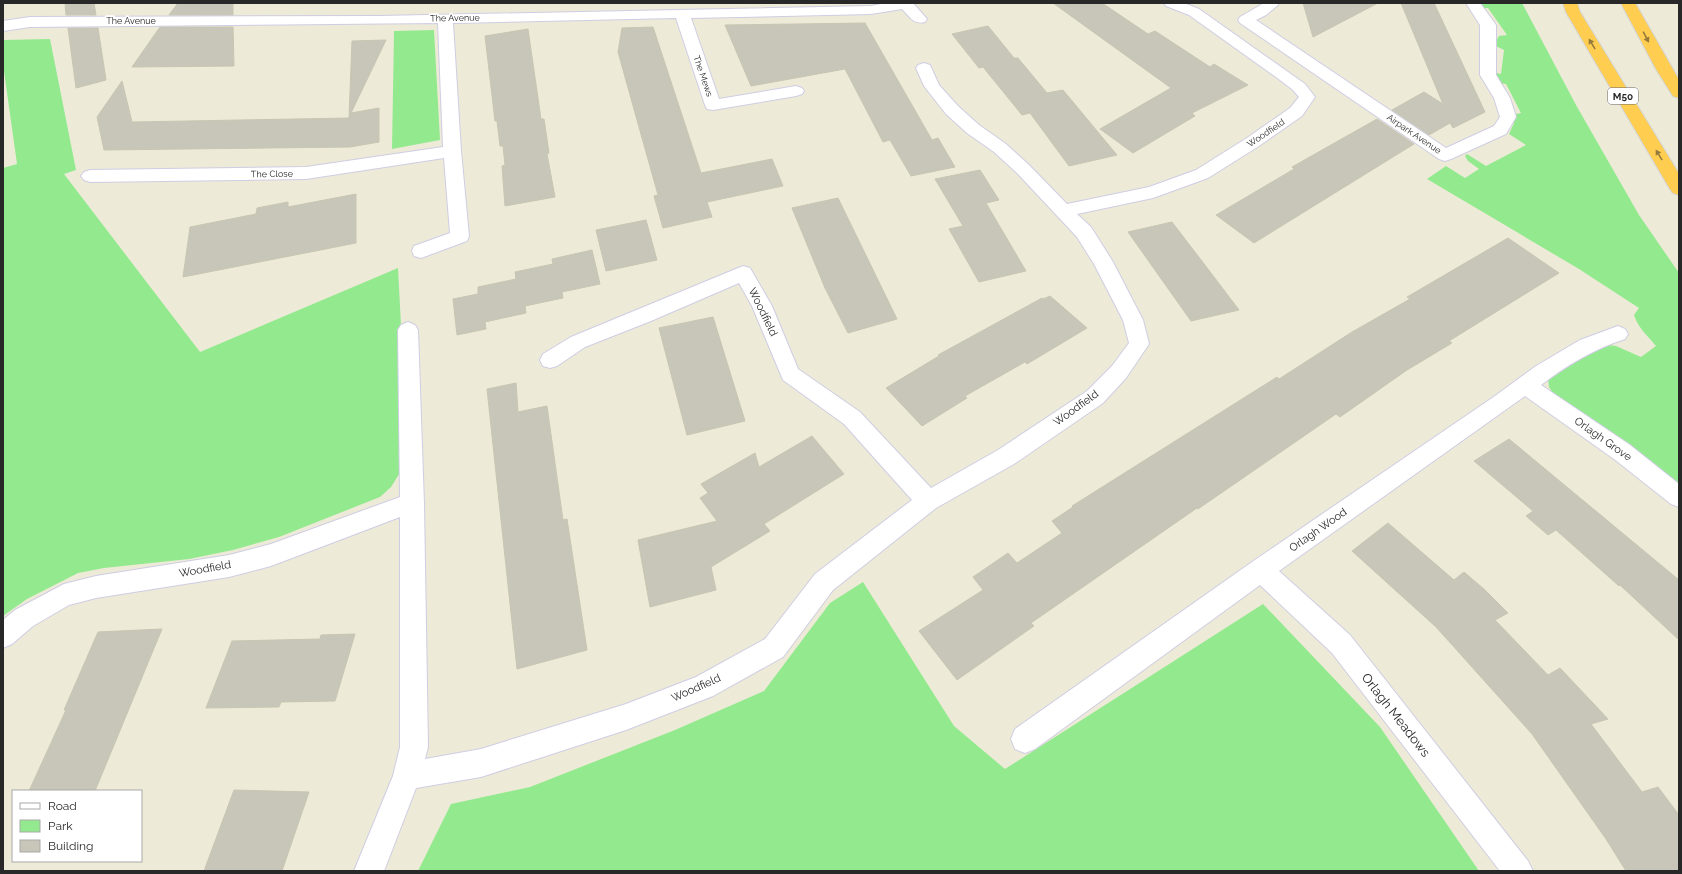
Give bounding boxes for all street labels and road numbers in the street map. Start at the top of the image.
street label: The Avenue [430,13,481,23]
street label: The Avenue [106,16,157,26]
street label: The Mews [691,54,715,98]
road number: M50 [1608,88,1638,104]
street label: Airpark Avenue [1385,112,1444,156]
street label: Woodfield [1245,117,1287,149]
street label: The Close [251,169,294,179]
street label: Woodfield [746,286,780,339]
street label: Woodfield [1051,387,1101,429]
street label: Orlagh Grove [1572,414,1635,464]
street label: Orlagh Wood [1287,505,1349,555]
street label: Woodfield [178,558,232,580]
street label: Orlagh Meadows [1359,670,1433,760]
street label: Woodfield [669,671,723,705]

